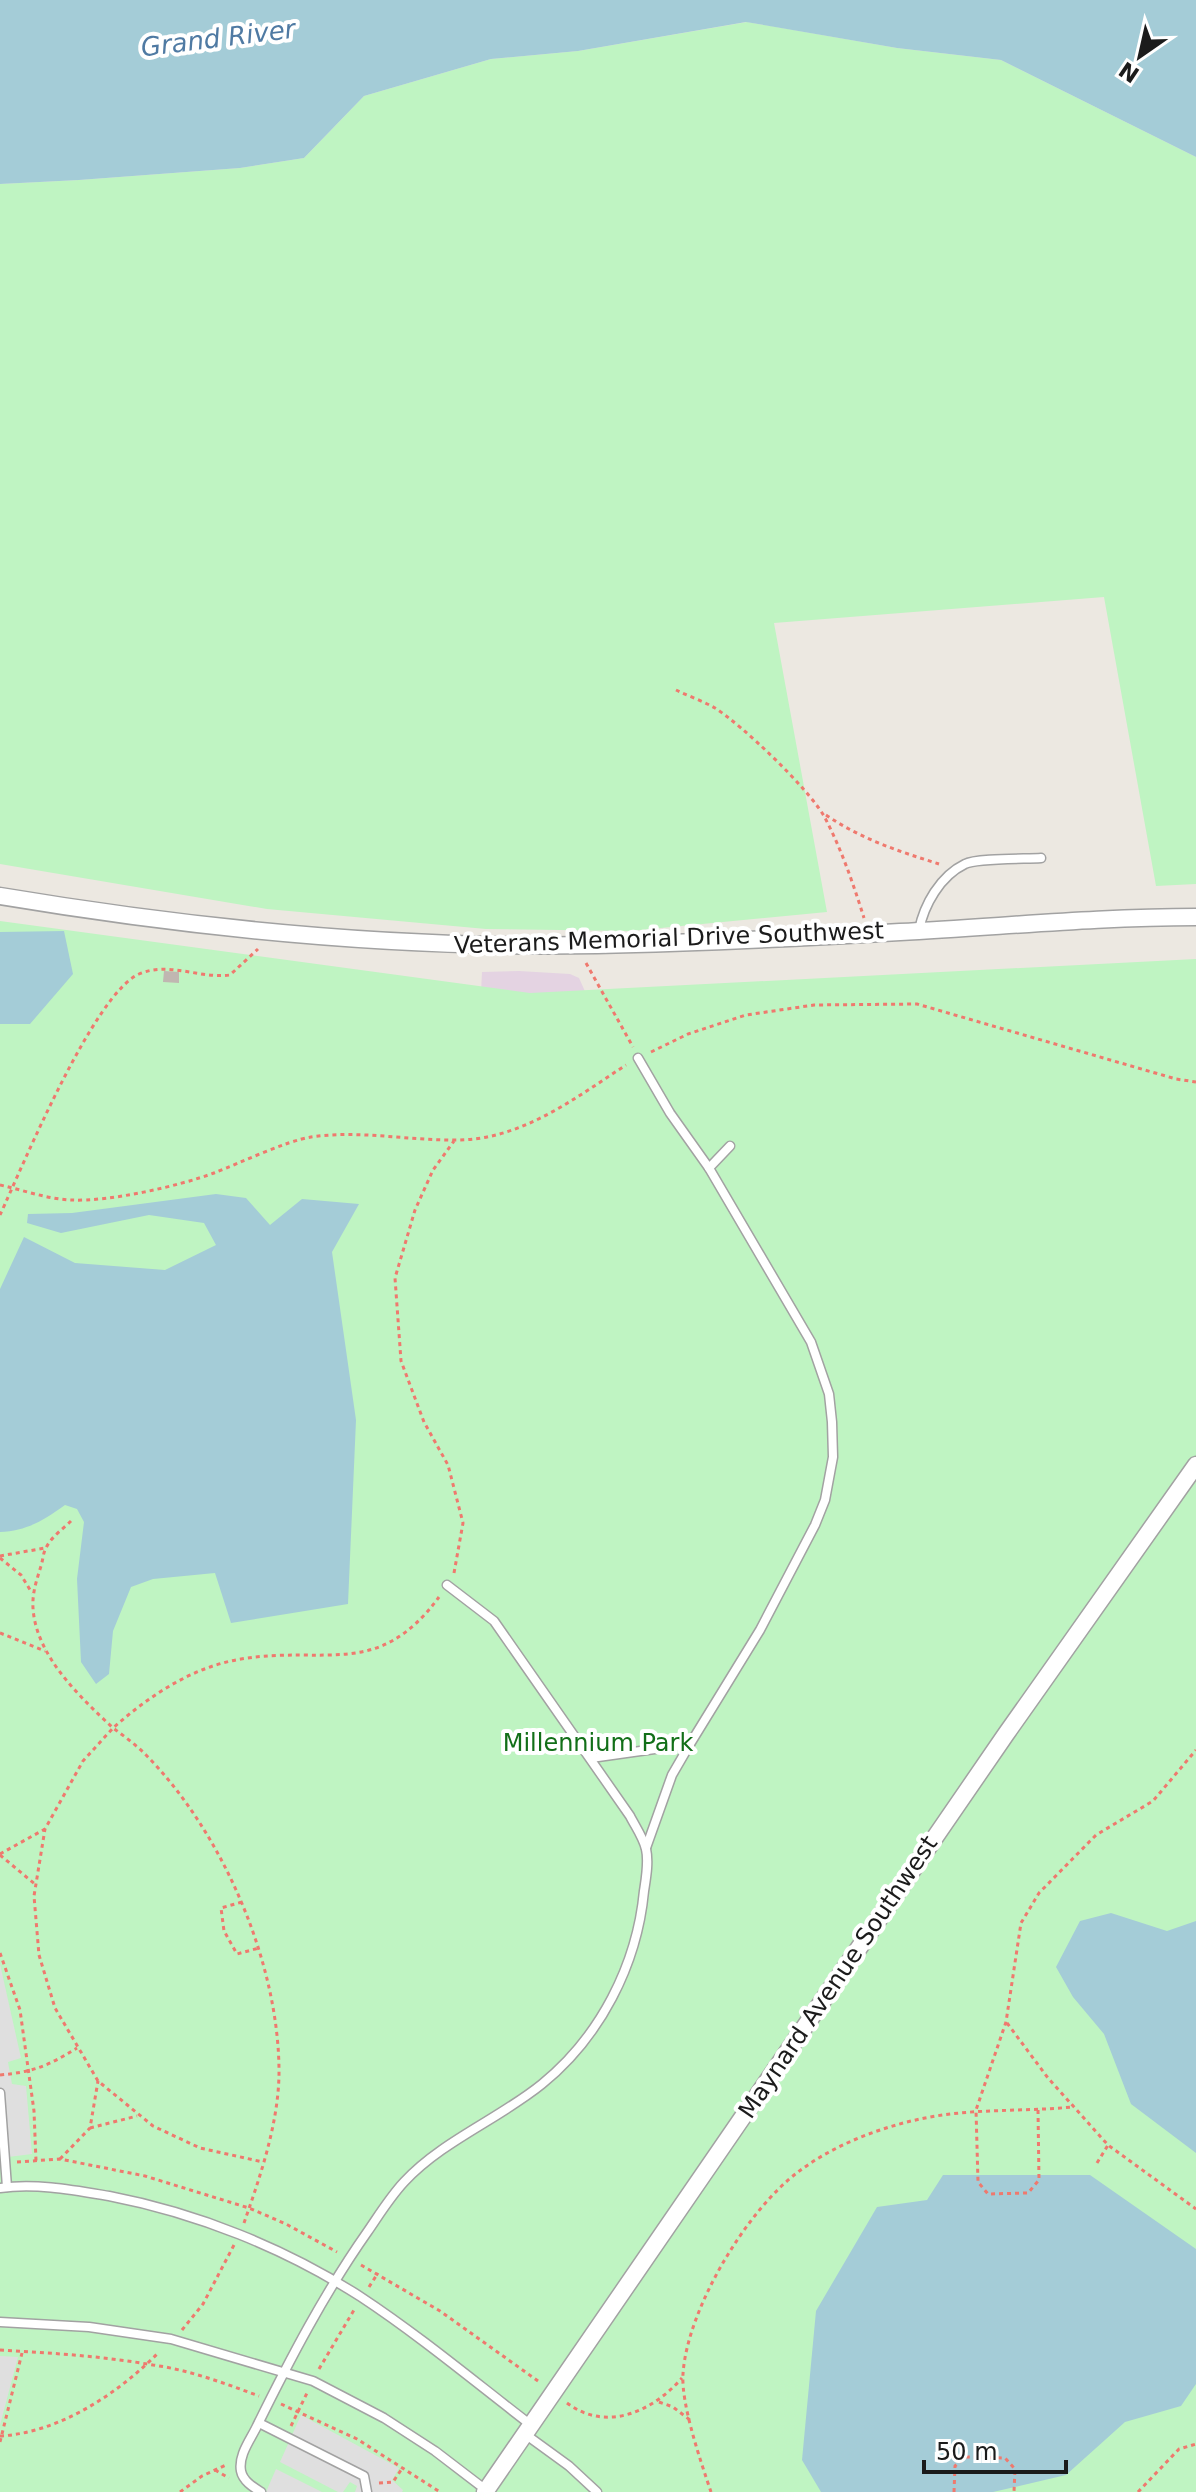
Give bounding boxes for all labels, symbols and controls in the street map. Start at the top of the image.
water label: Grand River [139,13,299,62]
north arrow [1100,16,1180,96]
text: N [1114,57,1144,88]
street label: Veterans Memorial Drive Southwest [454,917,884,959]
park label: Millennium Park [503,1729,693,1757]
street label: Maynard Avenue Southwest [733,1830,943,2124]
scale bar [924,2424,1066,2474]
text: 50 m [936,2438,998,2466]

